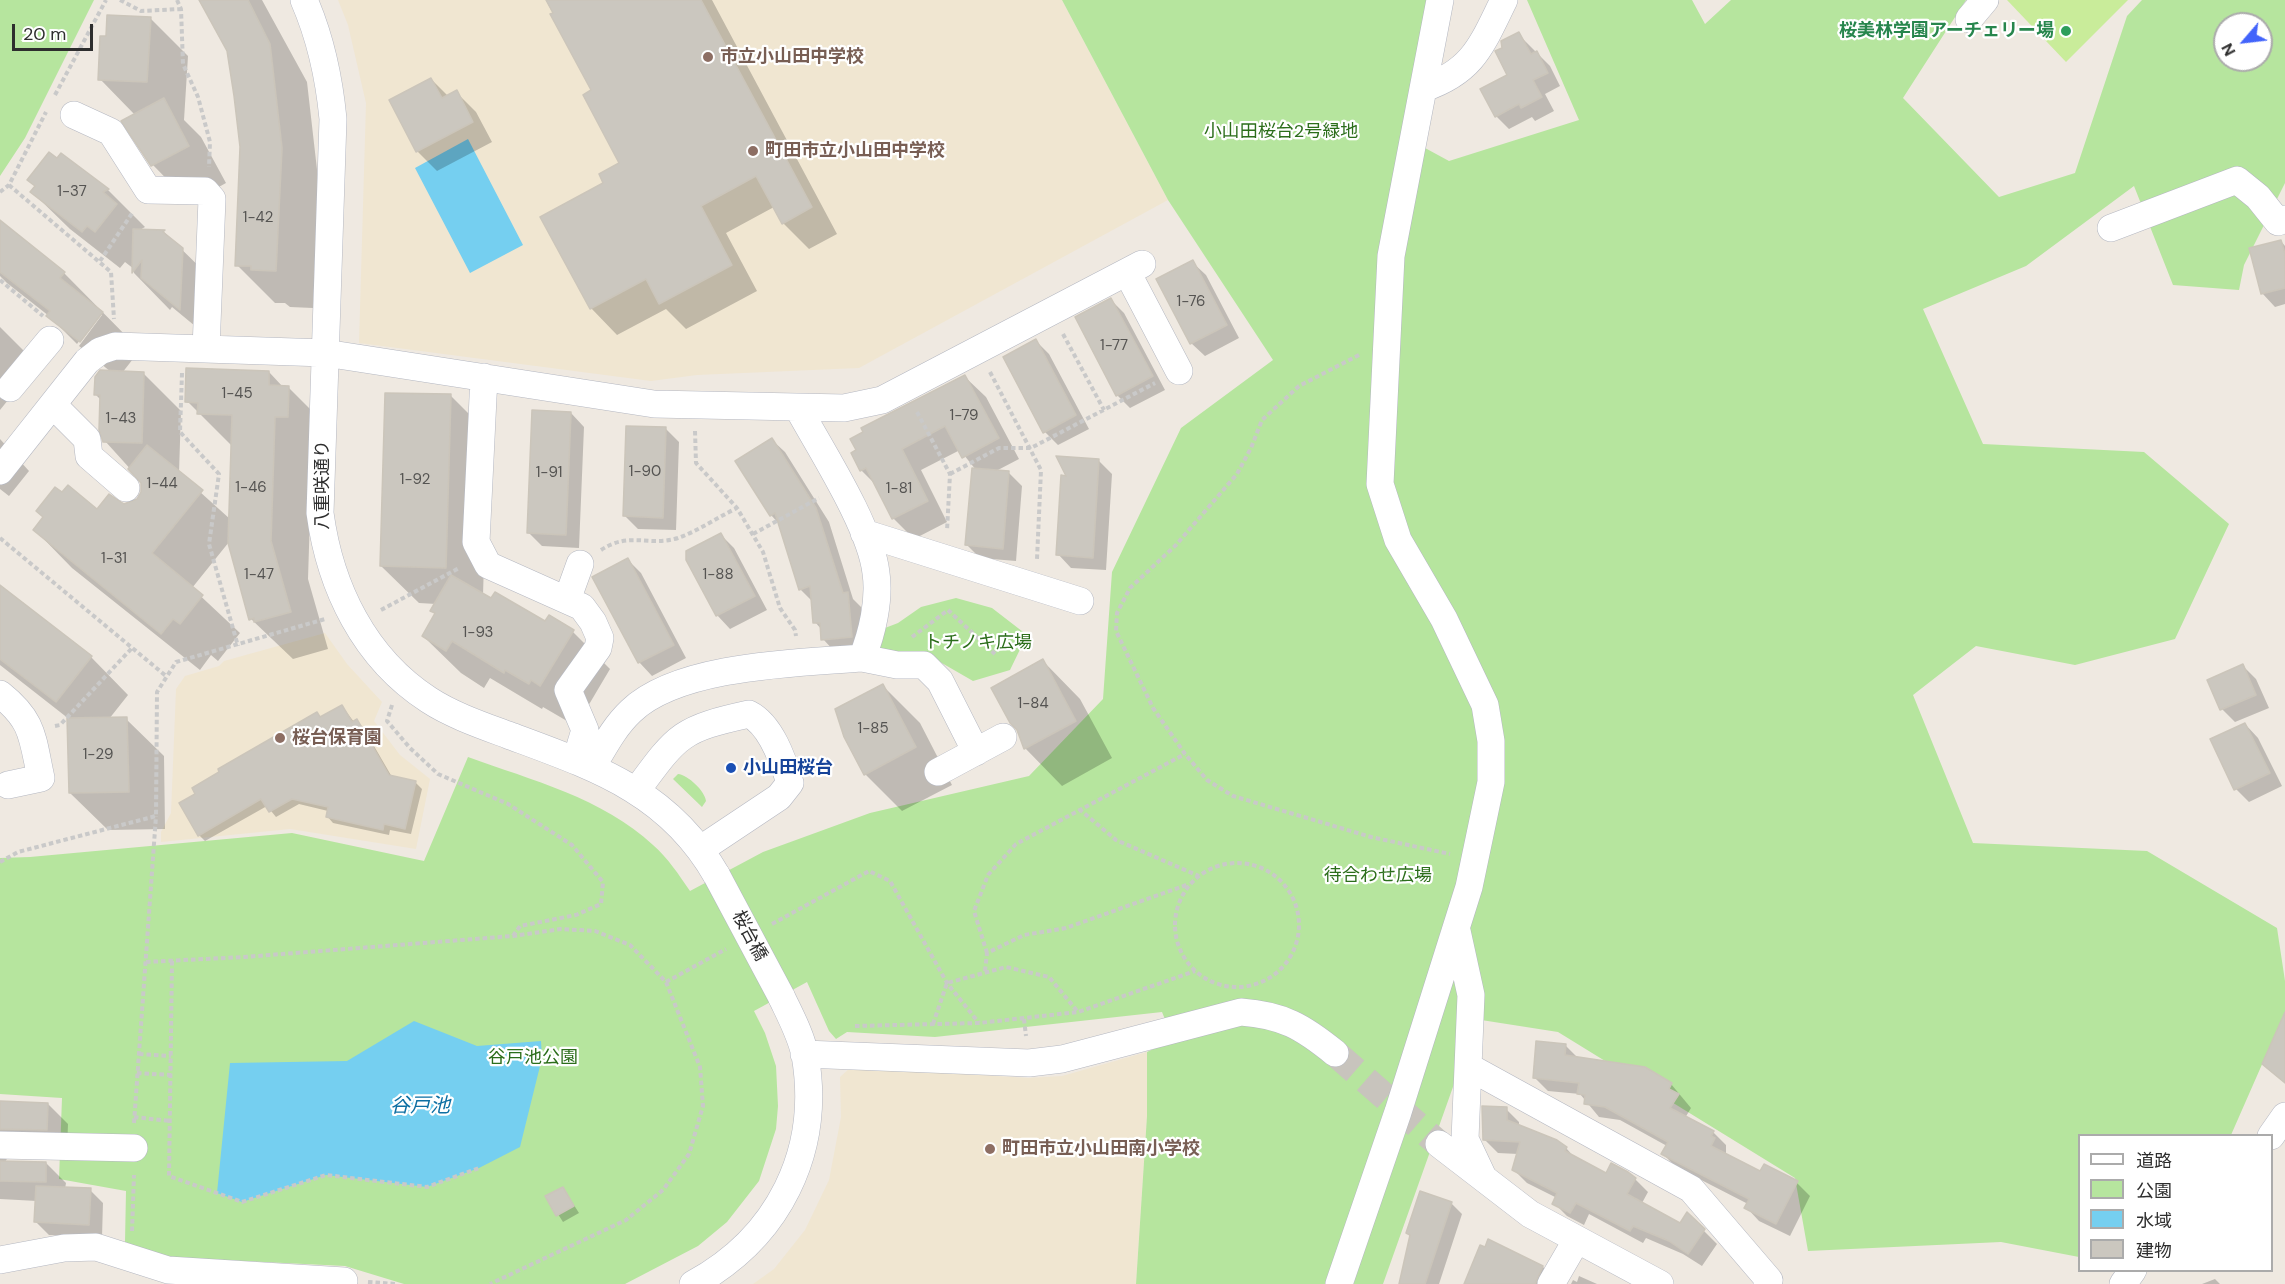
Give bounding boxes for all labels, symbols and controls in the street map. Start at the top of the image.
scale bar [15,12,96,50]
north arrow [2213,12,2273,72]
place label: 桜美林学園アーチェリー場 [1839,20,2054,42]
text: 20 m [23,22,66,46]
marker: 桜美林学園アーチェリー場 [2059,24,2073,38]
text: N [2216,40,2240,60]
place label: 市立小山田中学校 [720,46,864,68]
marker: 市立小山田中学校 [701,50,715,64]
park label: 小山田桜台2号緑地 [1204,121,1358,143]
place label: 町田市立小山田中学校 [765,140,945,162]
marker: 町田市立小山田中学校 [746,144,760,158]
house number: 1-37 [57,183,87,201]
house number: 1-42 [243,209,273,227]
house number: 1-76 [1177,293,1205,311]
house number: 1-77 [1100,337,1128,355]
house number: 1-45 [221,385,253,403]
house number: 1-79 [950,407,978,425]
house number: 1-43 [106,410,136,428]
street label: 八重咲通り [312,440,334,530]
house number: 1-90 [629,463,661,481]
house number: 1-91 [536,464,562,482]
house number: 1-92 [400,471,430,489]
house number: 1-44 [146,475,178,493]
house number: 1-46 [235,479,267,497]
house number: 1-81 [886,480,912,498]
house number: 1-31 [101,550,127,568]
house number: 1-47 [244,566,274,584]
house number: 1-88 [702,566,734,584]
house number: 1-93 [463,624,493,642]
park label: トチノキ広場 [924,632,1032,654]
house number: 1-84 [1017,695,1049,713]
house number: 1-85 [857,720,889,738]
place label: 桜台保育園 [292,727,382,749]
marker: 桜台保育園 [273,731,287,745]
house number: 1-29 [83,746,113,764]
place label: 小山田桜台 [743,757,833,779]
marker: 小山田桜台 [724,761,738,775]
park label: 待合わせ広場 [1324,865,1432,887]
street label: 桜台橋 [727,907,771,965]
park label: 谷戸池公園 [488,1047,578,1069]
water label: 谷戸池 [390,1095,450,1119]
legend [2078,1134,2273,1272]
place label: 町田市立小山田南小学校 [1002,1138,1200,1160]
marker: 町田市立小山田南小学校 [983,1142,997,1156]
text: 道路 [2136,1149,2172,1173]
text: 公園 [2136,1179,2172,1203]
text: 水域 [2136,1209,2172,1233]
text: 建物 [2136,1239,2172,1263]

